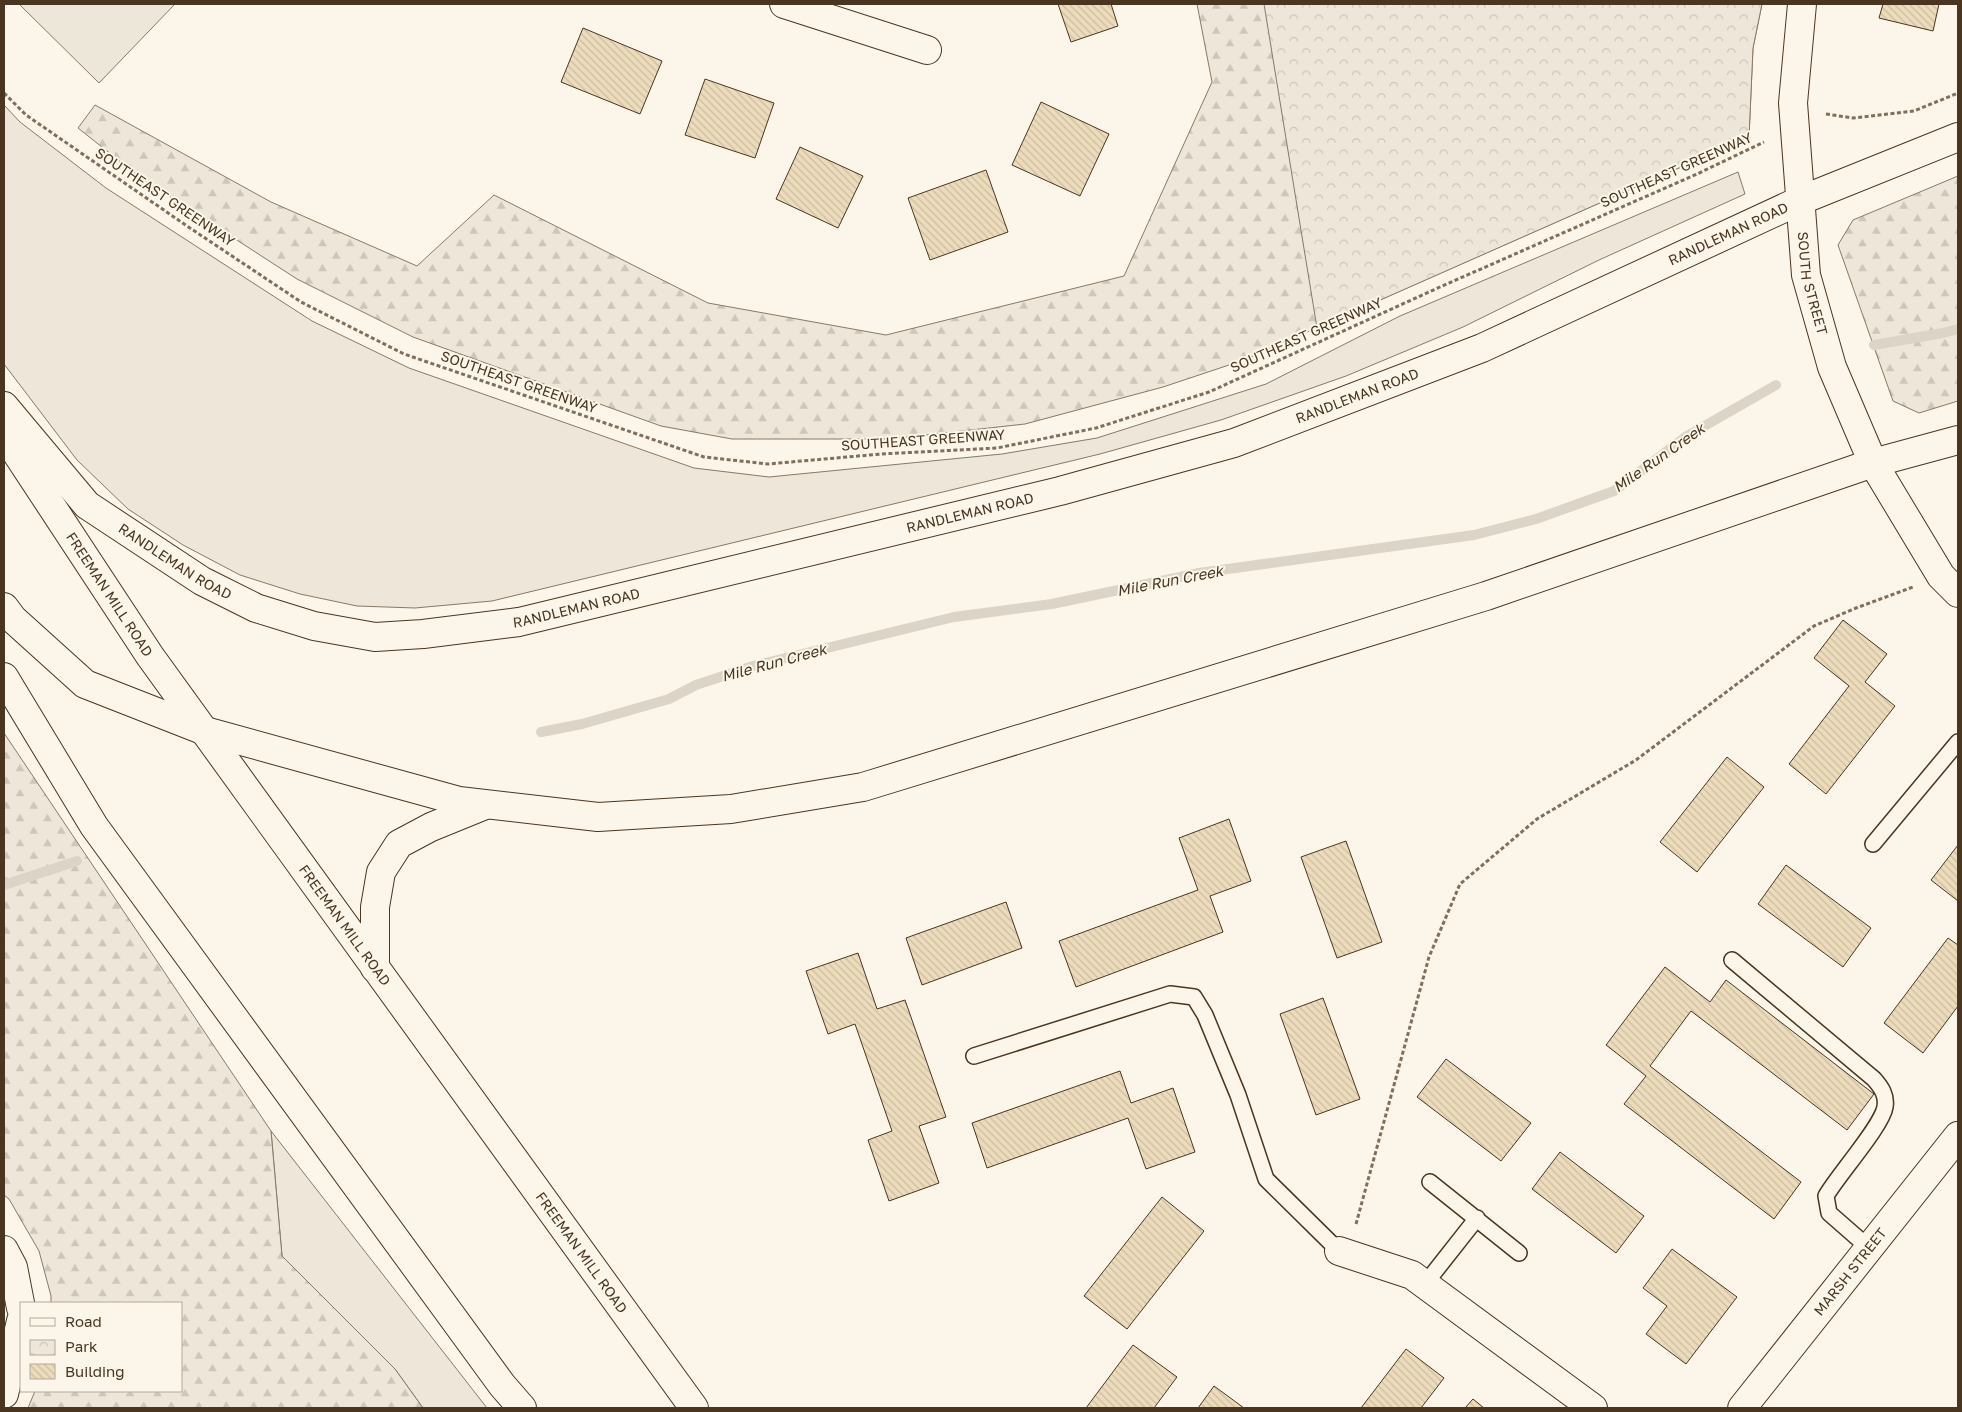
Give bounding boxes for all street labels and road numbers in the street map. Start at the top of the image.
street label: SOUTHEAST GREENWAY [1597,128,1754,211]
street label: SOUTHEAST GREENWAY [92,144,238,250]
street label: RANDLEMAN ROAD [1665,198,1791,269]
street label: SOUTH STREET [1795,231,1832,337]
street label: SOUTHEAST GREENWAY [1227,293,1384,376]
street label: SOUTHEAST GREENWAY [439,347,600,416]
street label: RANDLEMAN ROAD [1293,364,1421,427]
street label: SOUTHEAST GREENWAY [840,425,1006,454]
street label: RANDLEMAN ROAD [905,489,1035,536]
street label: RANDLEMAN ROAD [116,519,235,603]
street label: FREEMAN MILL ROAD [63,529,157,660]
street label: RANDLEMAN ROAD [512,584,642,631]
street label: FREEMAN MILL ROAD [296,861,395,989]
street label: FREEMAN MILL ROAD [532,1188,631,1316]
street label: MARSH STREET [1810,1224,1890,1319]

